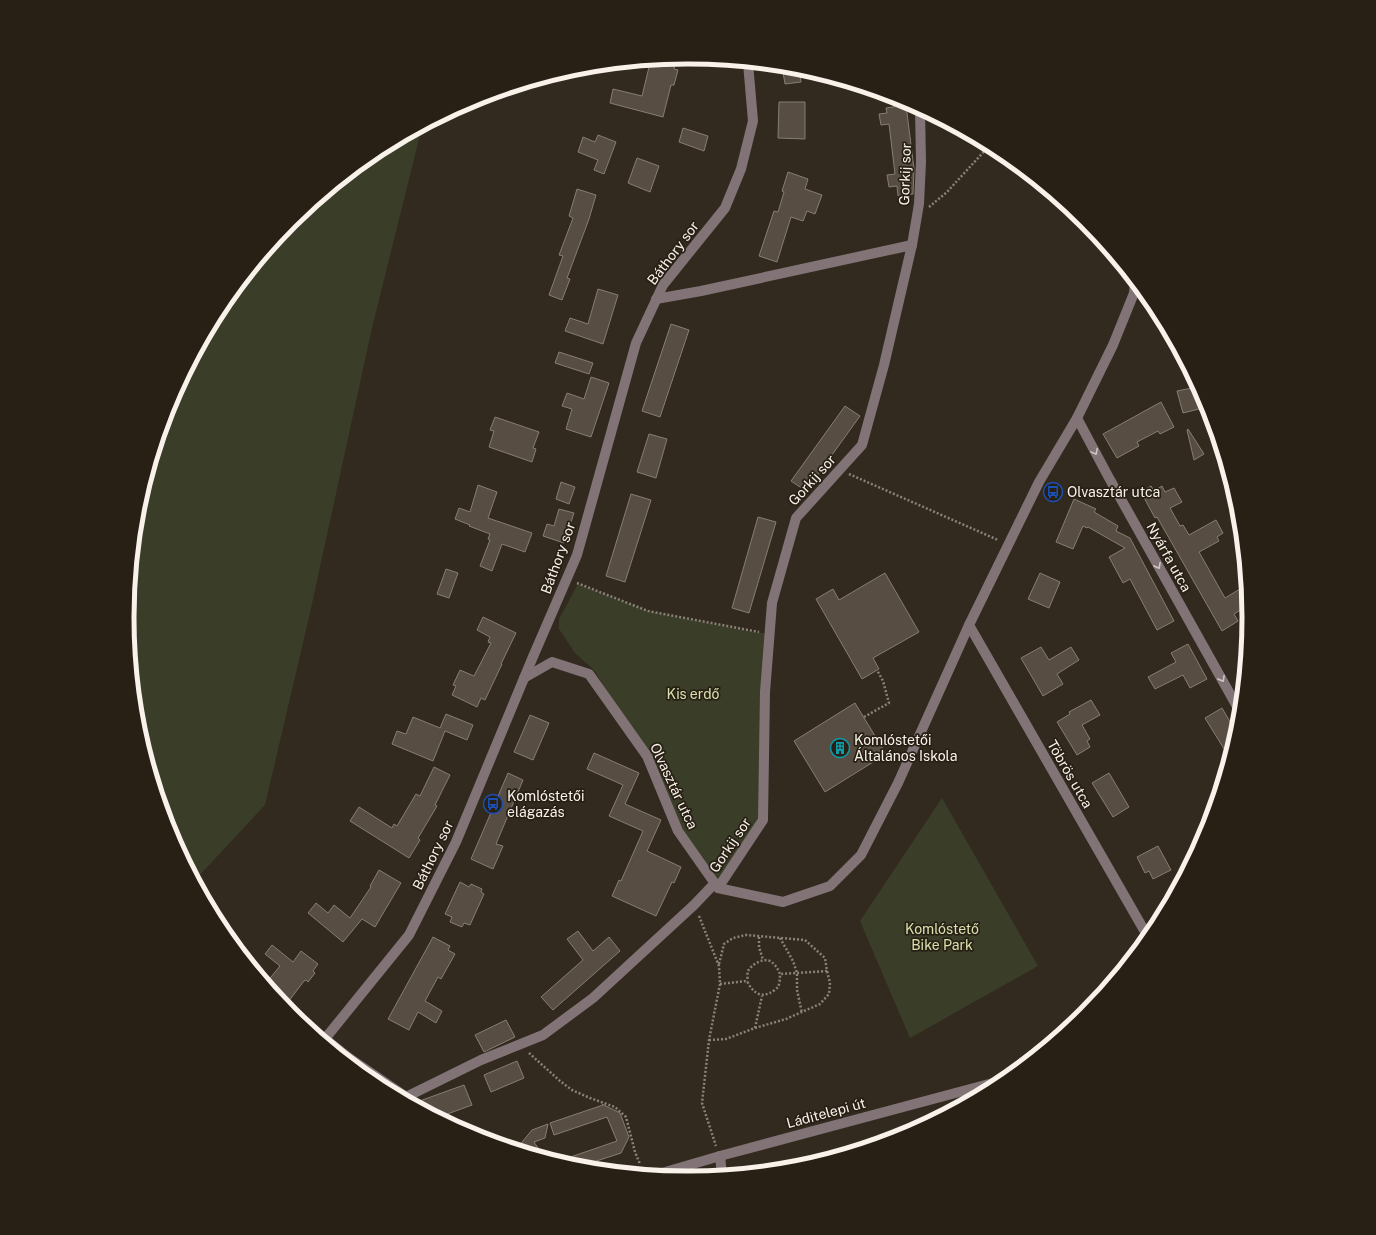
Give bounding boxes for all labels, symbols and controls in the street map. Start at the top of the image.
street label: Gorkij sor [896,142,914,206]
street label: Báthory sor [644,218,702,288]
one-way arrow [1090,448,1098,455]
street label: Gorkij sor [785,451,839,509]
bus stop icon: Olvasztár utca [1042,481,1064,503]
place label: Olvasztár utca [1067,484,1160,500]
street label: Báthory sor [538,520,578,596]
street label: Nyárfa utca [1143,520,1195,594]
one-way arrow [1154,562,1161,569]
one-way arrow [1217,675,1225,682]
park label: Kis erdő [667,686,719,702]
place label: Komlóstetői Általános Iskola [854,732,958,764]
building icon: Komlóstetői Általános Iskola [829,737,851,759]
street label: Töbrös utca [1044,737,1096,811]
street label: Olvasztár utca [647,740,701,832]
place label: Komlóstetői elágazás [507,788,584,820]
bus stop icon: Komlóstetői elágazás [482,793,504,815]
street label: Gorkij sor [706,815,754,875]
street label: Báthory sor [409,818,457,892]
park label: Komlóstető Bike Park [905,921,979,953]
street label: Láditelepi út [785,1095,867,1131]

